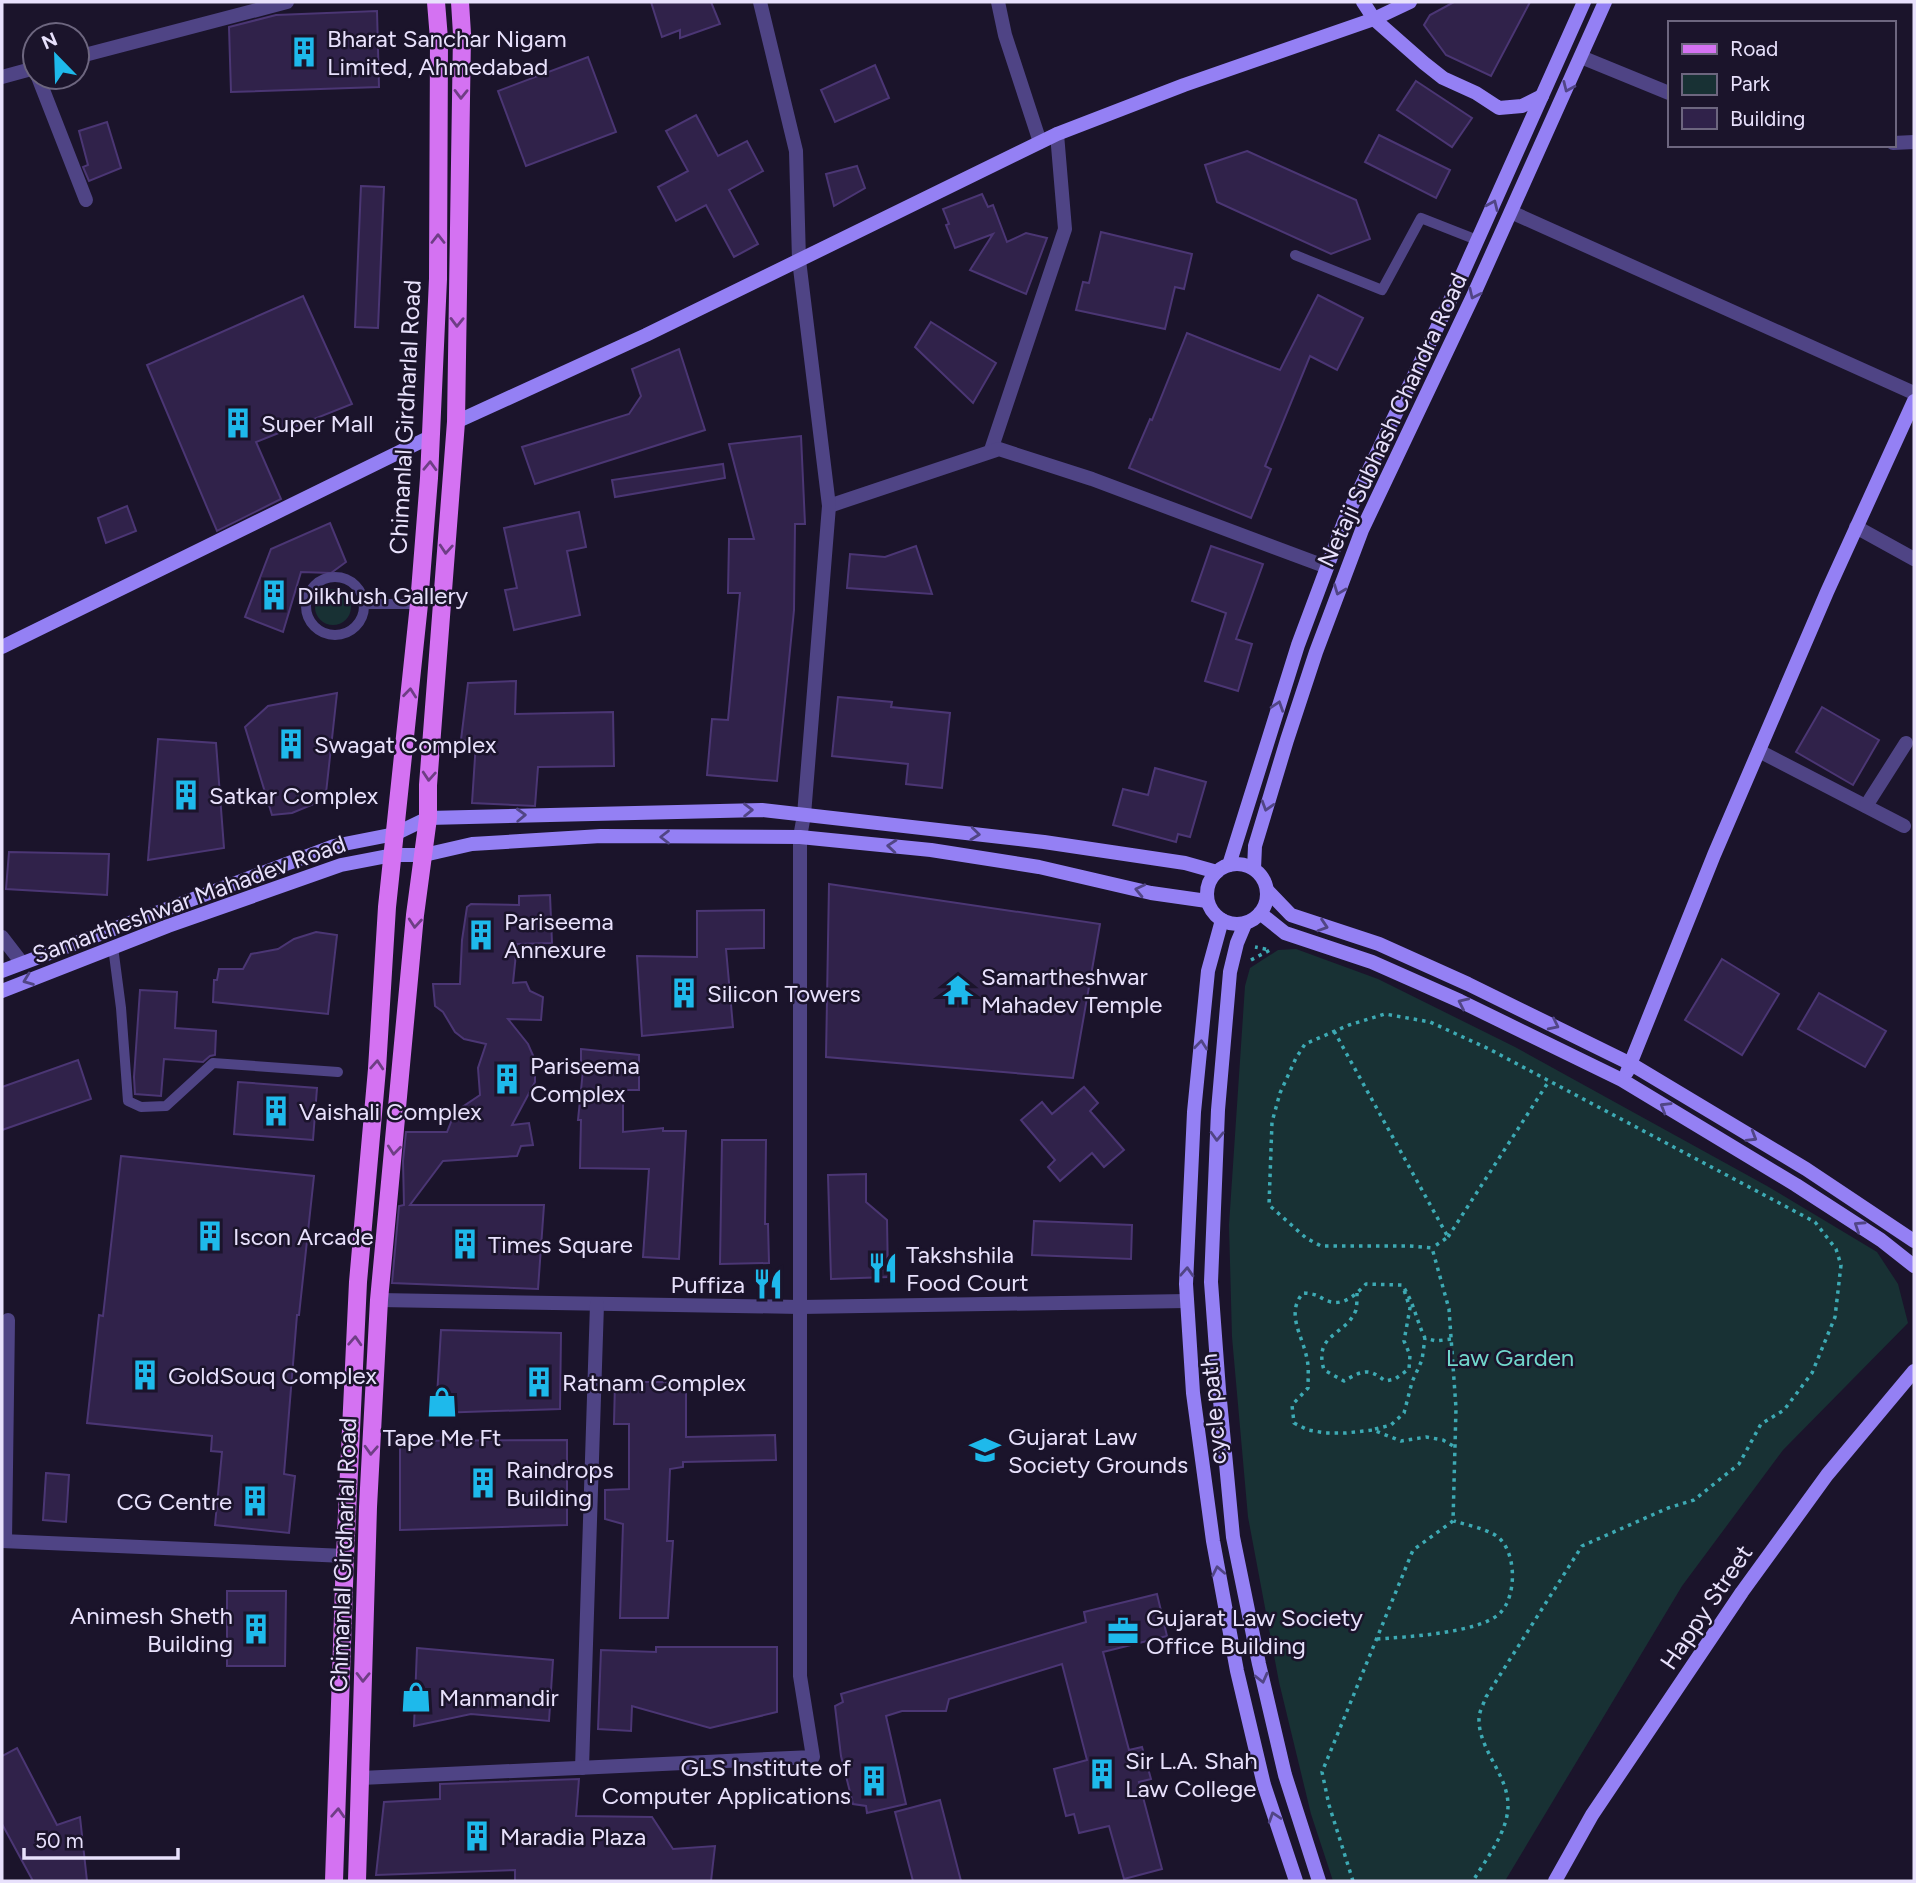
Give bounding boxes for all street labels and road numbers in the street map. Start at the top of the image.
street label: Netaji Subhash Chandra Road [1311,268,1473,572]
street label: Chimanlal Girdharlal Road [383,279,427,555]
street label: Samartheshwar Mahadev Road [28,829,350,969]
street label: cycle path [1194,1352,1232,1466]
street label: Chimanlal Girdharlal Road [324,1417,362,1693]
street label: Happy Street [1654,1539,1758,1675]

